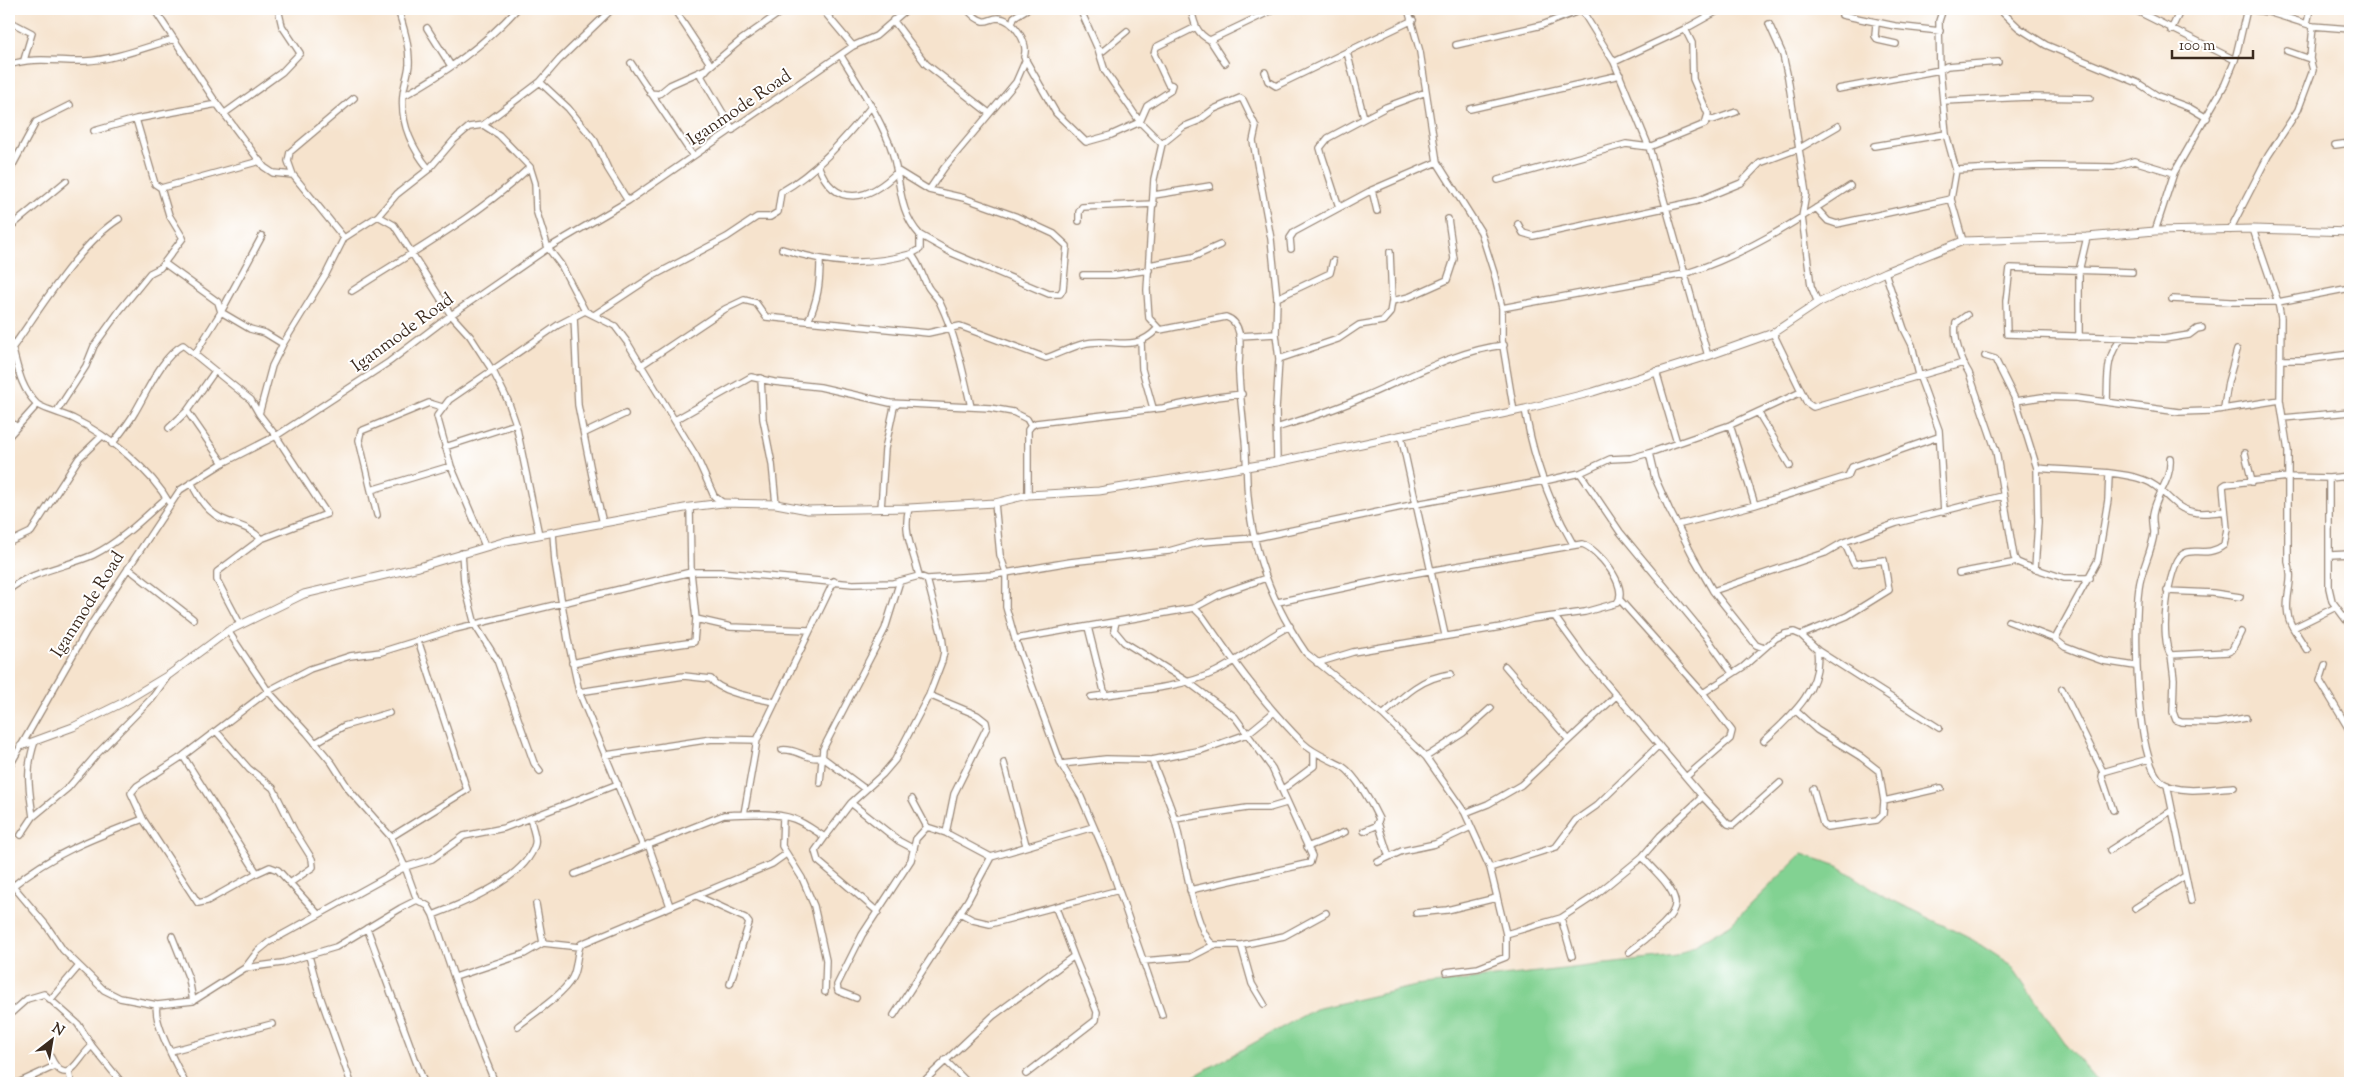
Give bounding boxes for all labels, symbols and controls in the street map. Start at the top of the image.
scale bar [2172,28,2253,60]
text: 100 m [2179,36,2216,57]
street label: Iganmode Road [683,64,797,153]
street label: Iganmode Road [347,288,460,380]
street label: Iganmode Road [46,547,132,663]
north arrow [28,1014,78,1064]
text: N [48,1019,68,1042]

